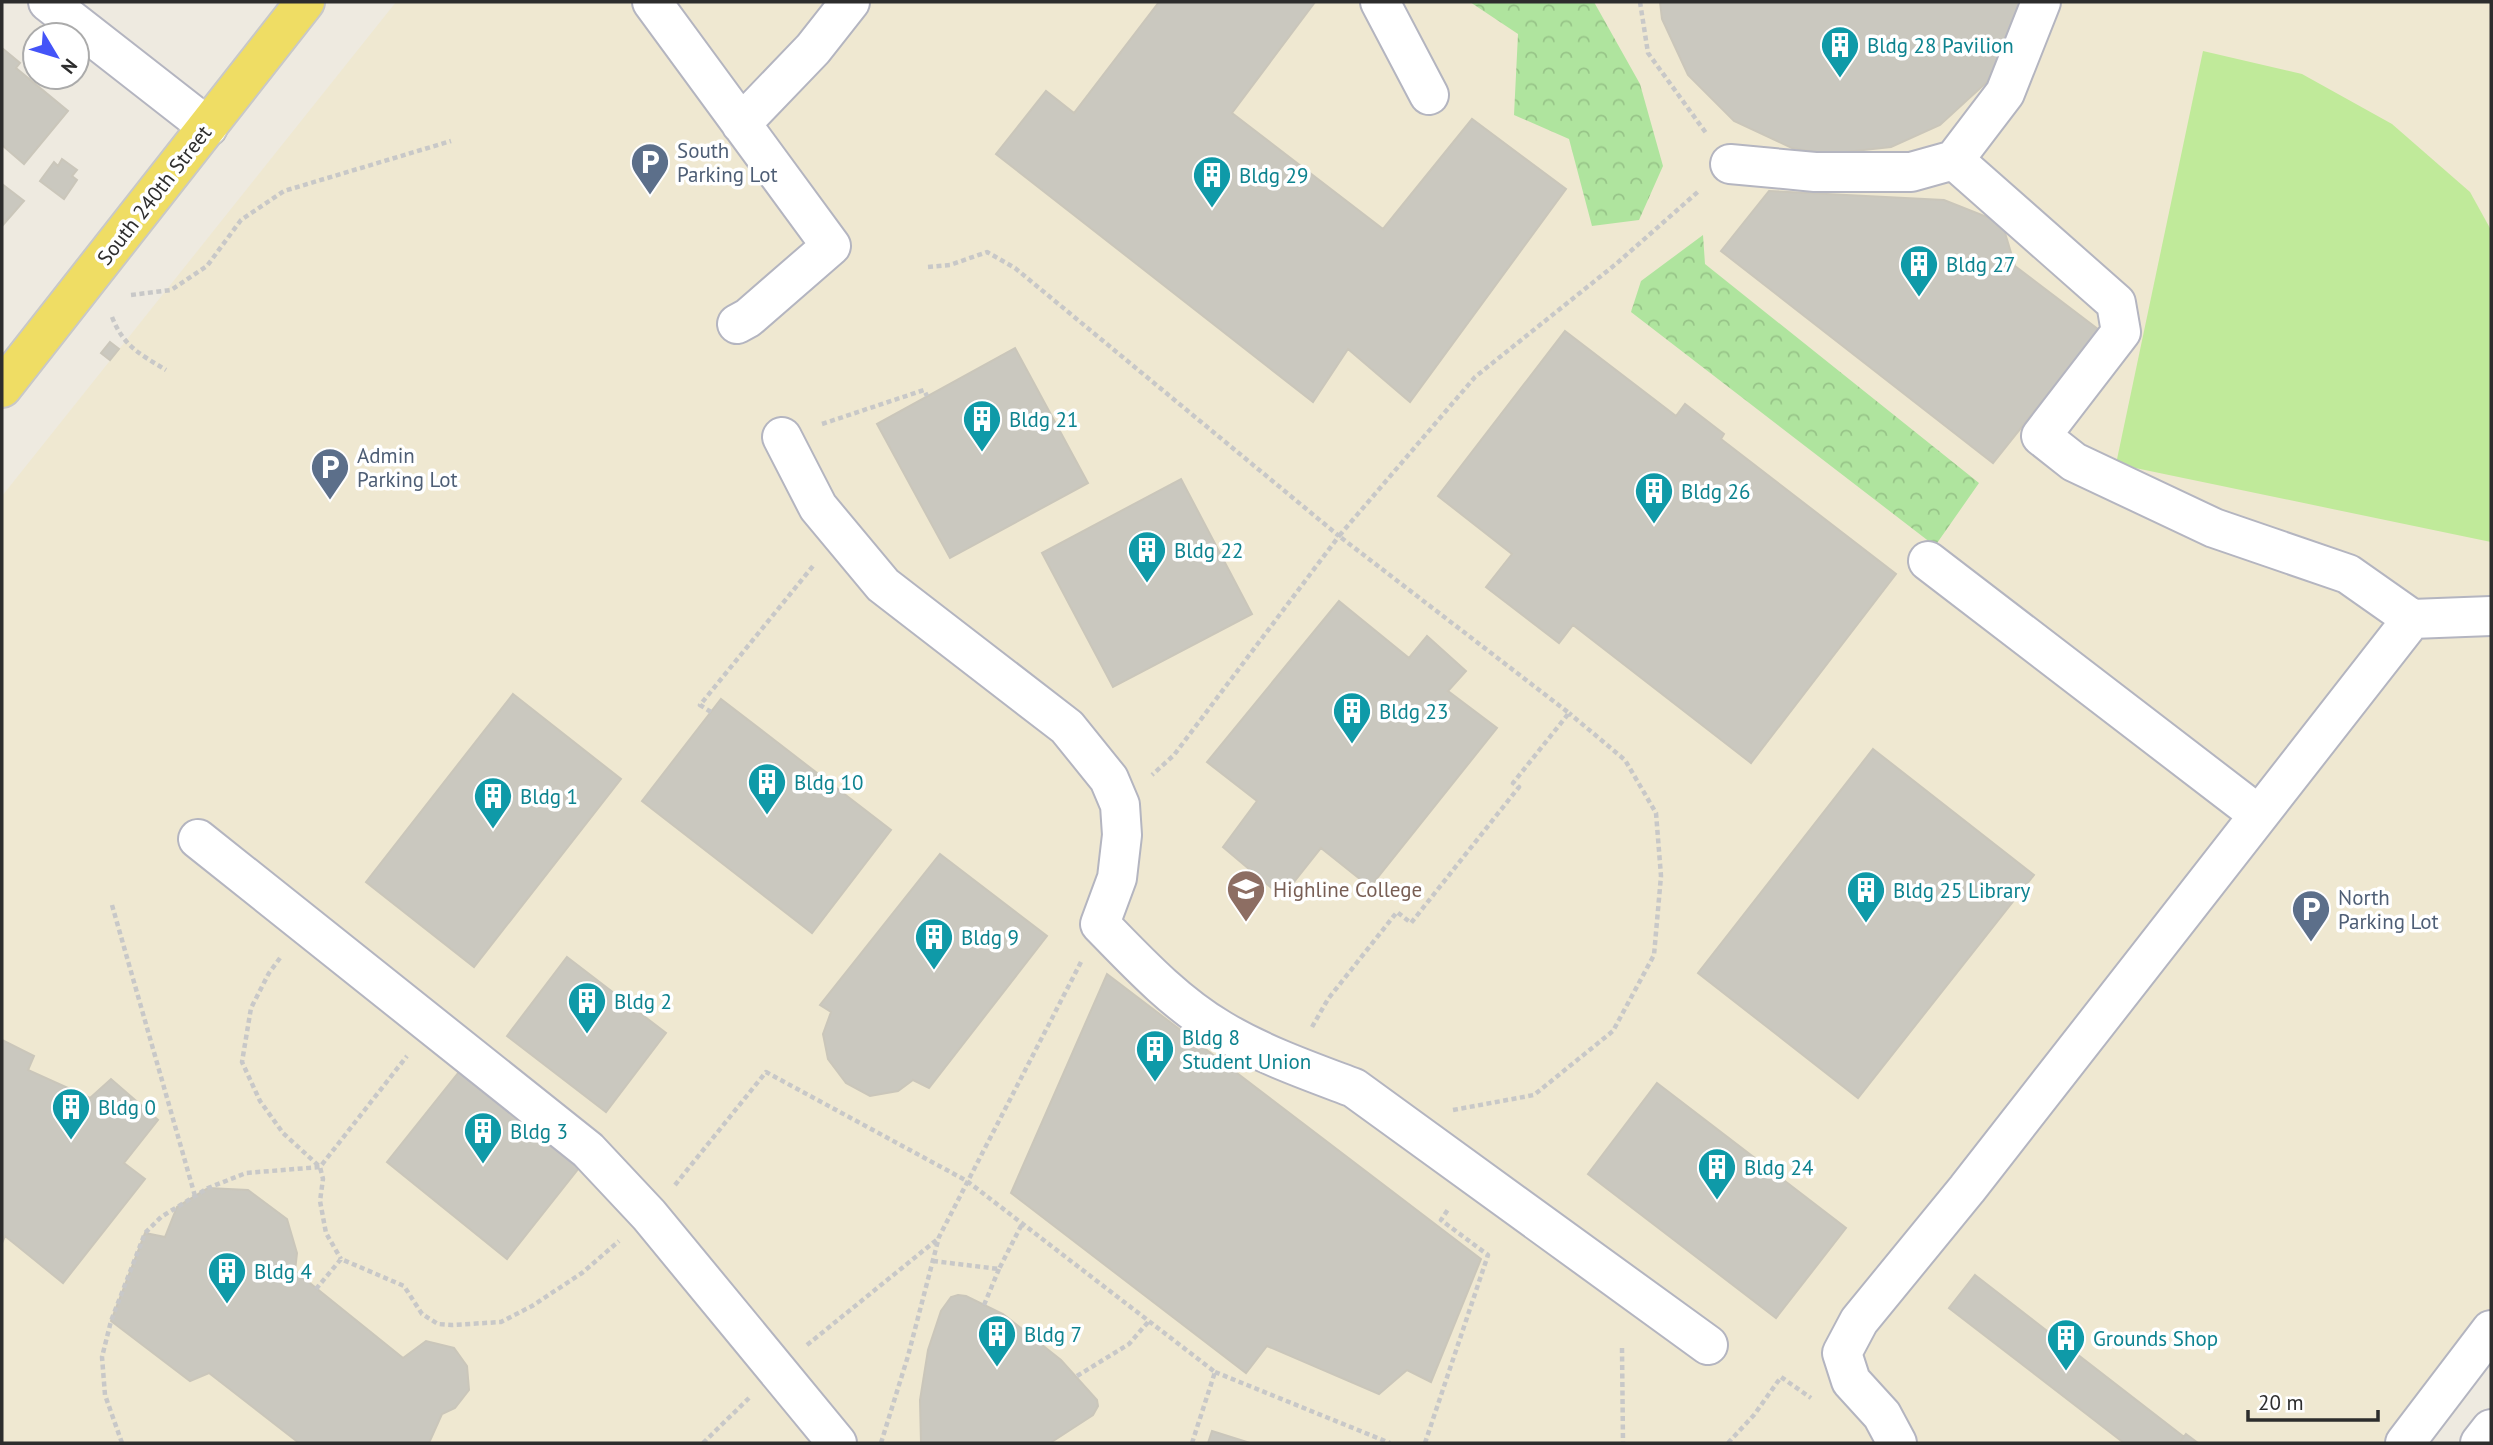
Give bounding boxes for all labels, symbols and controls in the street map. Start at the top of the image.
north arrow [21,21,91,91]
building icon: Bldg 28 Pavilion [1819,24,1861,79]
place label: Bldg 28 Pavilion [1867,32,2014,59]
text: N [56,54,83,79]
street label: South 240th Street [91,120,217,270]
place label: South Parking Lot [677,137,778,188]
parking icon: South Parking Lot [629,141,671,196]
building icon: Bldg 29 [1191,154,1233,209]
place label: Bldg 29 [1239,162,1308,189]
building icon: Bldg 27 [1898,243,1940,298]
place label: Bldg 27 [1946,251,2015,278]
building icon: Bldg 21 [961,398,1003,453]
place label: Bldg 21 [1009,406,1078,433]
place label: Admin Parking Lot [357,442,458,493]
parking icon: Admin Parking Lot [309,446,351,501]
building icon: Bldg 26 [1633,470,1675,525]
place label: Bldg 26 [1681,478,1750,505]
building icon: Bldg 22 [1126,529,1168,584]
place label: Bldg 22 [1174,537,1243,564]
building icon: Bldg 23 [1331,690,1373,745]
place label: Bldg 23 [1379,698,1448,725]
building icon: Bldg 10 [746,761,788,816]
place label: Bldg 10 [794,769,863,796]
building icon: Bldg 1 [472,775,514,830]
place label: Bldg 1 [520,783,578,810]
school or university icon: Highline College [1225,868,1267,923]
building icon: Bldg 25 Library [1845,869,1887,924]
place label: Highline College [1273,876,1422,903]
place label: Bldg 25 Library [1893,877,2031,904]
place label: North Parking Lot [2338,884,2439,935]
parking icon: North Parking Lot [2290,888,2332,943]
building icon: Bldg 9 [913,916,955,971]
place label: Bldg 9 [961,924,1019,951]
building icon: Bldg 2 [566,980,608,1035]
place label: Bldg 2 [614,988,672,1015]
place label: Bldg 8 Student Union [1182,1024,1311,1075]
building icon: Bldg 8 Student Union [1134,1028,1176,1083]
building icon: Bldg 0 [50,1086,92,1141]
place label: Bldg 0 [98,1094,156,1121]
building icon: Bldg 3 [462,1110,504,1165]
place label: Bldg 3 [510,1118,568,1145]
building icon: Bldg 24 [1696,1146,1738,1201]
place label: Bldg 24 [1744,1154,1813,1181]
building icon: Bldg 4 [206,1250,248,1305]
place label: Bldg 4 [254,1258,312,1285]
building icon: Bldg 7 [976,1313,1018,1368]
building icon: Grounds Shop [2045,1317,2087,1372]
place label: Bldg 7 [1024,1321,1082,1348]
place label: Grounds Shop [2093,1325,2218,1352]
scale bar [2248,1378,2378,1422]
text: 20 m [2258,1389,2304,1416]

